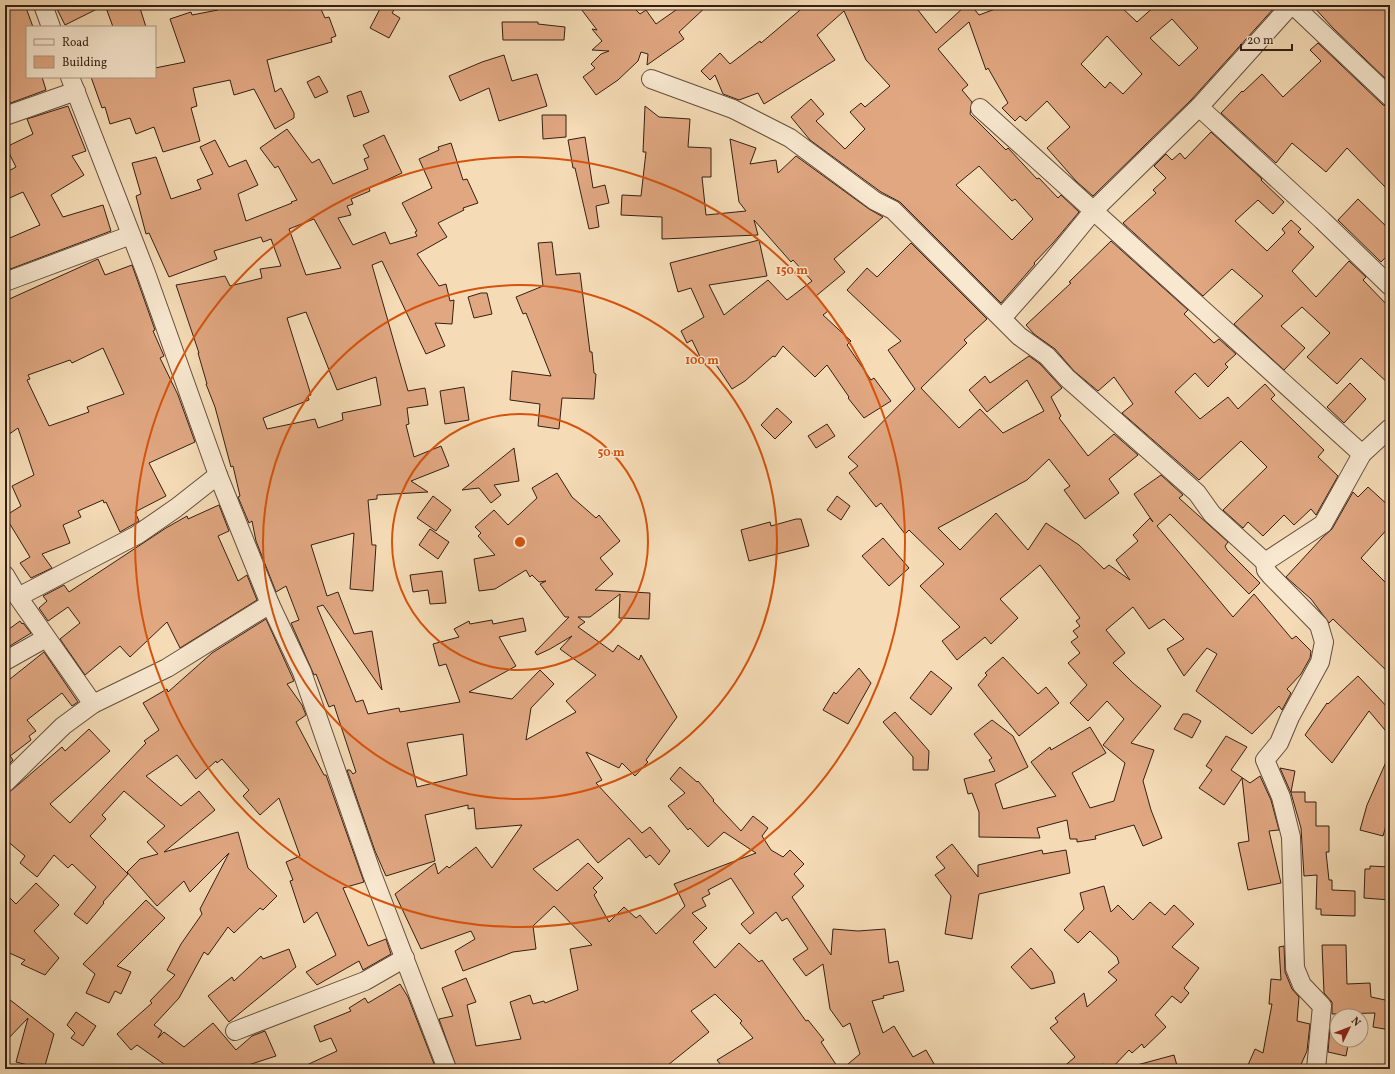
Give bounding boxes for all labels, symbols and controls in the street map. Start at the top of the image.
legend [26,26,156,78]
scale bar [1241,26,1292,52]
text: 20 m [1247,33,1274,49]
text: Road [62,35,89,51]
text: Building [62,55,107,71]
text: 150 m [776,263,808,279]
text: 100 m [685,353,719,369]
text: 50 m [597,445,625,461]
centre of rings [513,535,527,549]
north arrow [1329,1008,1369,1048]
text: N [1347,1014,1363,1030]

